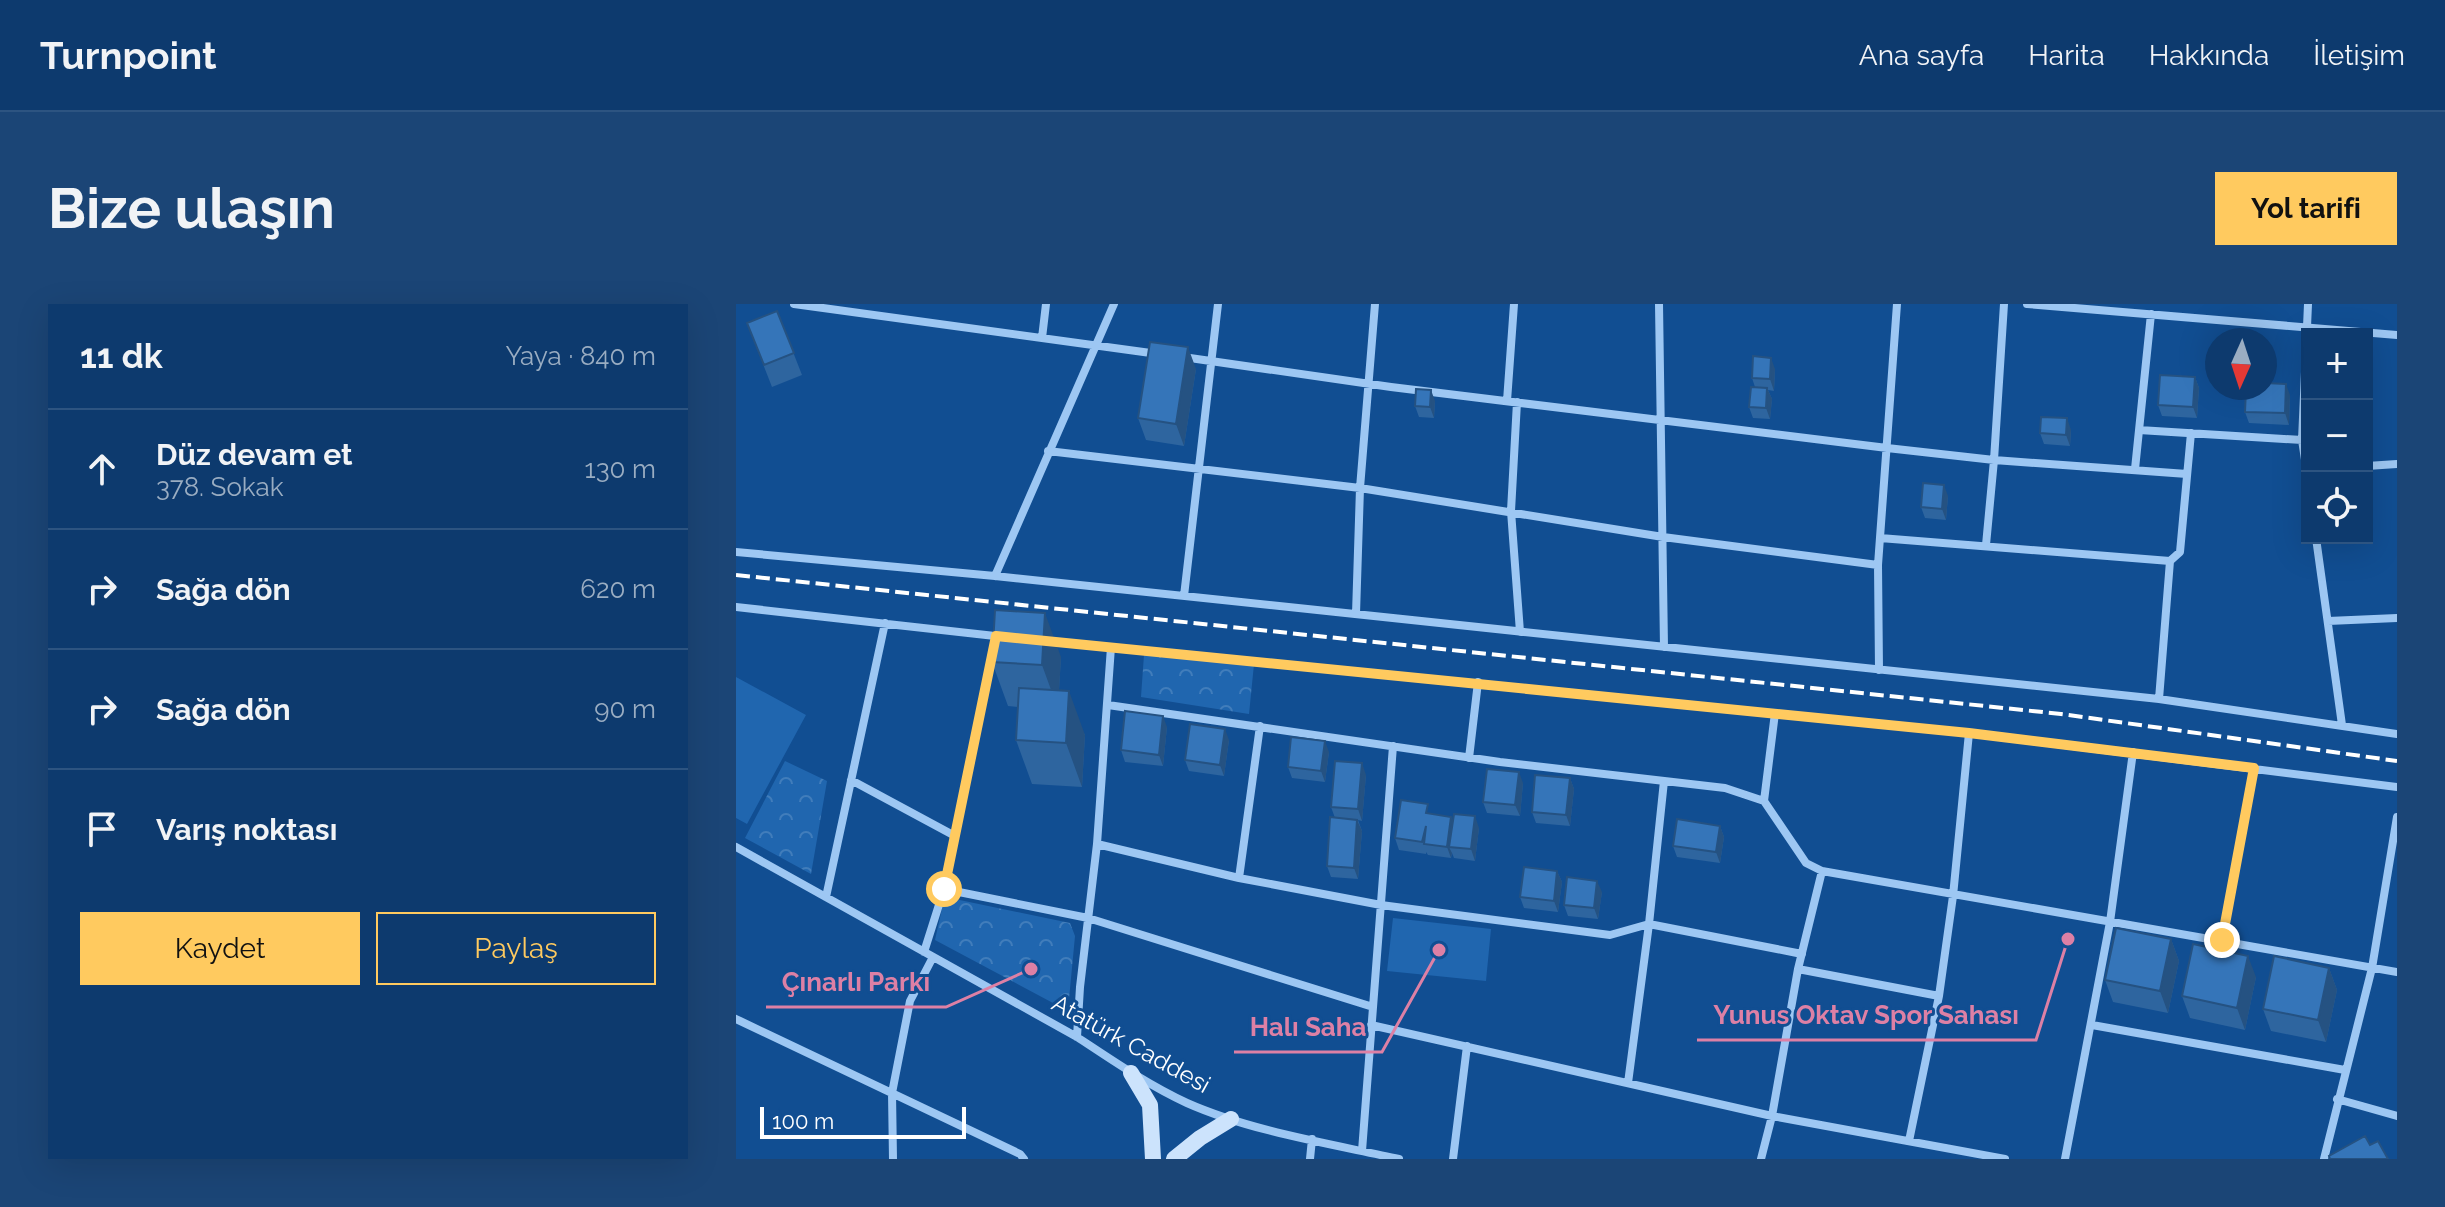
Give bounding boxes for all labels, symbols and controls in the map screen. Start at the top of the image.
text: Turnpoint [40,33,217,78]
text: Ana sayfa [1859,39,1984,72]
text: Harita [2028,39,2105,72]
text: Hakkında [2149,39,2269,72]
text: İletişim [2313,39,2405,72]
button: Yol tarifi [2215,172,2397,245]
text: Bize ulaşın [48,175,335,241]
north arrow [2205,328,2277,400]
map controls [2301,328,2373,544]
button: + [2301,328,2373,400]
text: 11 dk [80,336,163,376]
text: Yaya · 840 m [506,341,656,371]
button: − [2301,400,2373,472]
text: Düz devam et [156,437,353,472]
icon: ahead [80,447,124,491]
text: 130 m [585,454,656,484]
text: 378. Sokak [156,472,284,502]
button: locate [2301,472,2373,544]
icon: right [80,567,124,611]
text: Sağa dön [156,572,291,607]
text: 620 m [580,574,656,604]
icon: right [80,687,124,731]
text: Sağa dön [156,692,291,727]
text: 90 m [594,694,656,724]
icon: arrive [80,807,124,851]
text: Varış noktası [156,812,337,847]
route start [926,871,962,907]
button: Kaydet [80,912,360,985]
button: Paylaş [376,912,656,985]
route end [2204,922,2240,958]
callout: Çınarlı Parkı [766,957,946,1007]
text: Çınarlı Parkı [782,967,930,997]
street label: Atatürk Caddesi [1047,988,1216,1099]
callout: Yunus Oktav Spor Sahası [1697,990,2036,1040]
text: Yunus Oktav Spor Sahası [1713,1000,2019,1030]
callout: Halı Saha [1234,1002,1382,1052]
text: Halı Saha [1250,1012,1366,1042]
scale bar [760,1103,966,1139]
text: 100 m [772,1108,834,1134]

